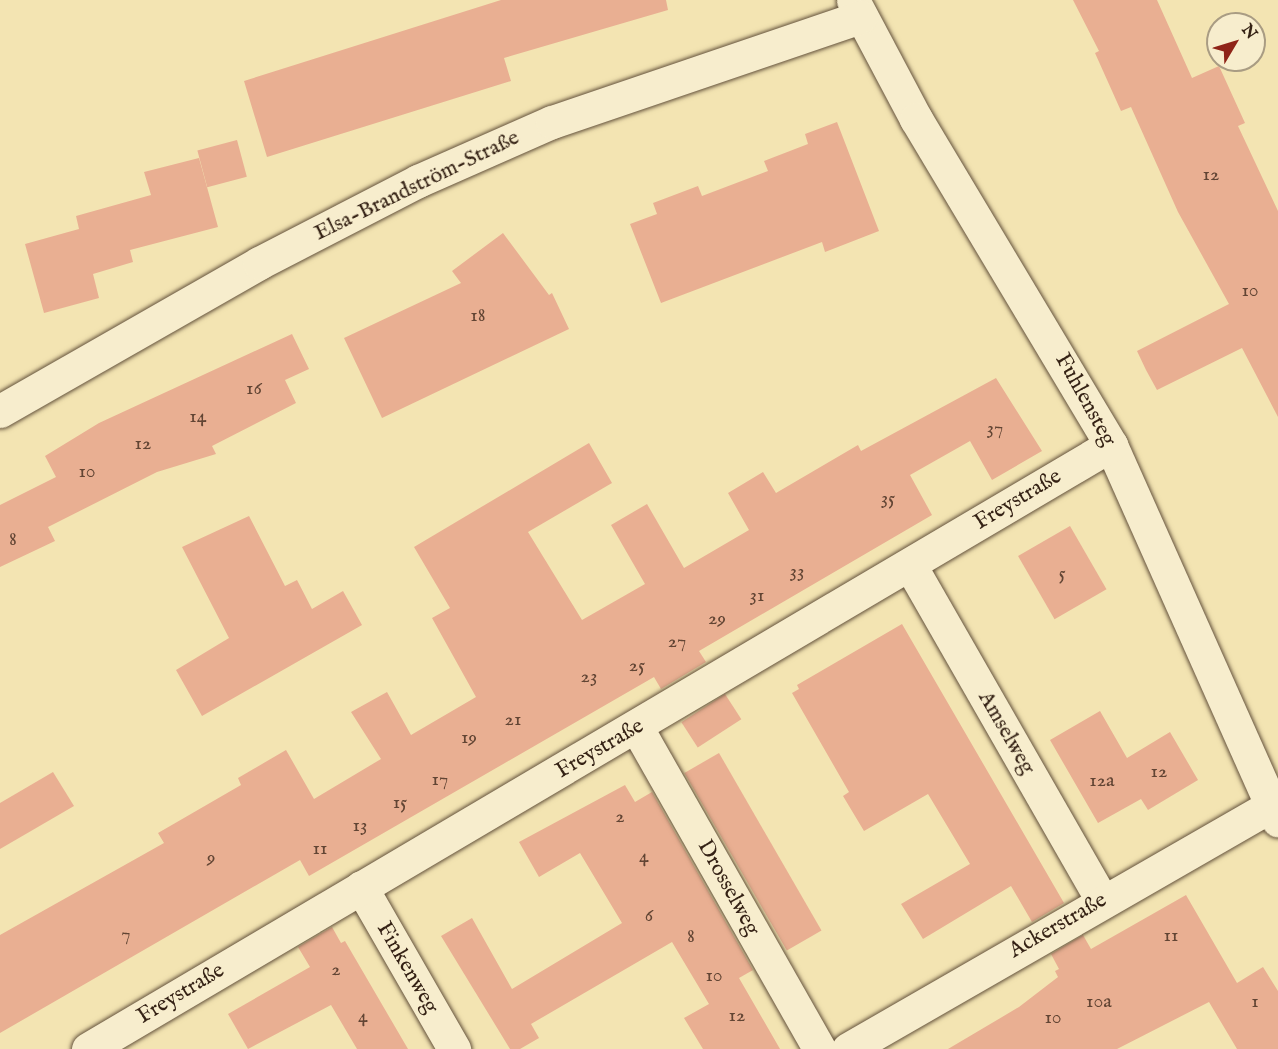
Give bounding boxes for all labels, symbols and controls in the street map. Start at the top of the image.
north arrow [1206,12,1266,72]
text: N [1236,21,1261,44]
street label: Elsa-Brandström-Straße [310,125,524,247]
house number: 12 [1203,162,1219,186]
house number: 10 [1241,278,1259,302]
house number: 18 [470,303,486,327]
street label: Fuhlensteg [1049,349,1121,451]
house number: 16 [246,376,262,400]
house number: 14 [189,404,207,428]
house number: 37 [987,416,1003,440]
house number: 12 [135,431,151,455]
house number: 10 [78,459,96,483]
street label: Freystraße [970,464,1066,536]
house number: 35 [881,486,895,510]
house number: 8 [9,527,17,551]
house number: 33 [790,559,804,583]
house number: 5 [1058,561,1066,585]
house number: 31 [750,583,764,607]
house number: 29 [708,606,726,630]
house number: 27 [668,629,686,653]
house number: 25 [629,653,645,677]
house number: 23 [581,664,597,688]
street label: Amselweg [972,687,1040,779]
house number: 21 [505,707,521,731]
street label: Freystraße [551,713,649,785]
house number: 19 [461,725,477,749]
house number: 12 [1151,759,1167,783]
house number: 17 [432,767,448,791]
house number: 12a [1089,768,1115,792]
house number: 15 [393,790,407,814]
house number: 2 [615,804,625,828]
house number: 13 [353,813,367,837]
house number: 11 [313,836,327,860]
street label: Drosselweg [691,836,765,940]
house number: 4 [639,844,649,868]
house number: 9 [207,845,215,869]
street label: Ackerstraße [1004,887,1112,965]
house number: 6 [645,903,653,927]
street label: Finkenweg [370,918,444,1018]
house number: 7 [121,922,131,946]
house number: 11 [1164,923,1178,947]
house number: 8 [687,924,695,948]
house number: 2 [331,957,341,981]
street label: Freystraße [133,958,229,1030]
house number: 10 [705,963,723,987]
house number: 10a [1086,989,1112,1013]
house number: 1 [1251,989,1259,1013]
house number: 12 [729,1003,745,1027]
house number: 4 [358,1004,368,1028]
house number: 10 [1044,1005,1062,1029]

